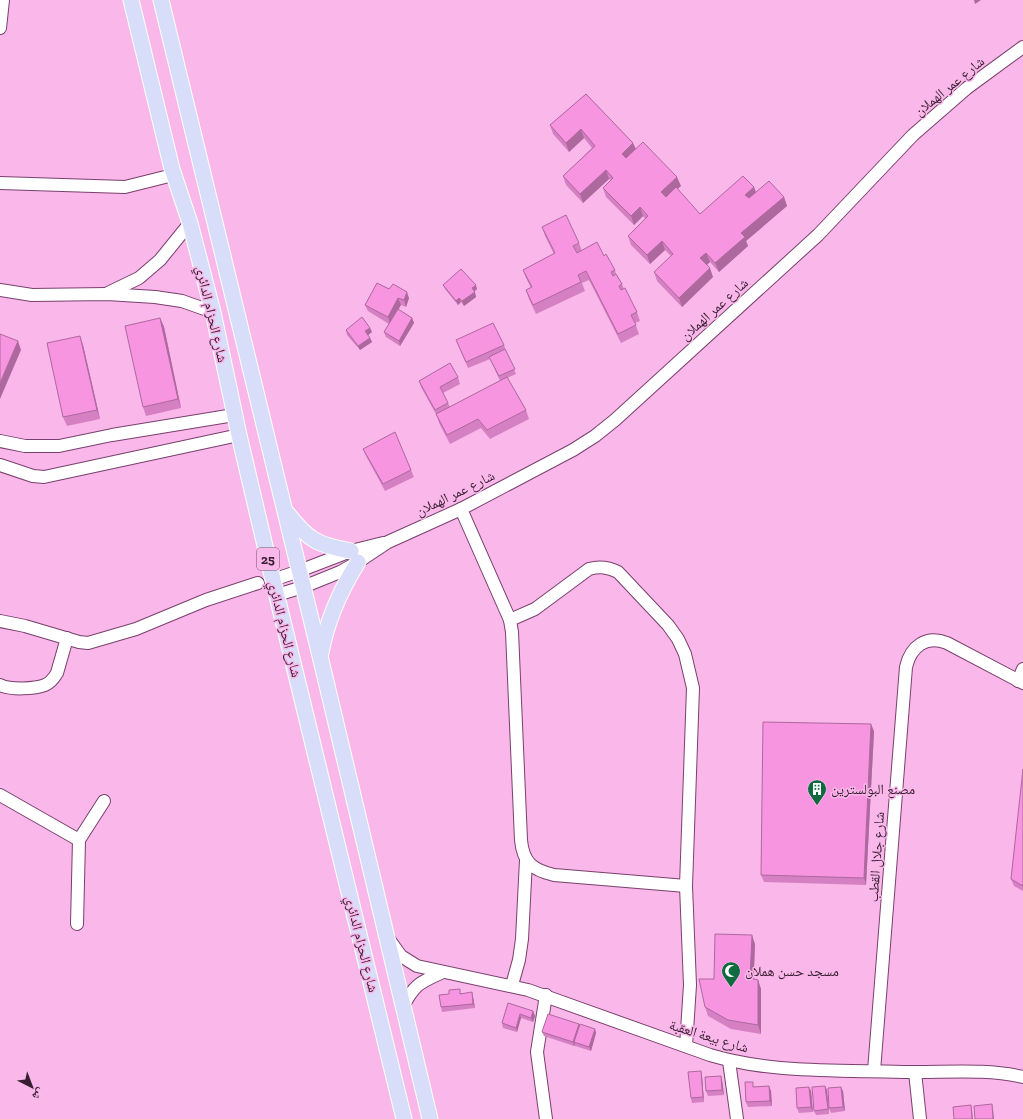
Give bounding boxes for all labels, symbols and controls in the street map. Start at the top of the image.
street label: شارع عمر الهملان [911,53,989,121]
street label: شارع الحزام الدائري [190,264,231,365]
street label: شارع عمر الهملان [677,274,753,345]
street label: شارع عمر الهملان [413,467,498,521]
road number: 25 [257,548,279,570]
street label: شارع الحزام الدائري [262,579,305,680]
building icon: مصنع البولسترين [806,778,828,806]
place label: مصنع البولسترين [831,781,915,799]
street label: شارع جلال القطب [865,811,889,903]
street label: شارع الحزام الدائري [339,894,382,995]
mosque icon: مسجد حسن هملان [720,960,742,988]
place label: مسجد حسن هملان [745,963,839,980]
street label: شارع بيعة العقبة [667,1016,751,1058]
north arrow [12,1067,52,1107]
text: ش [29,1085,47,1103]

